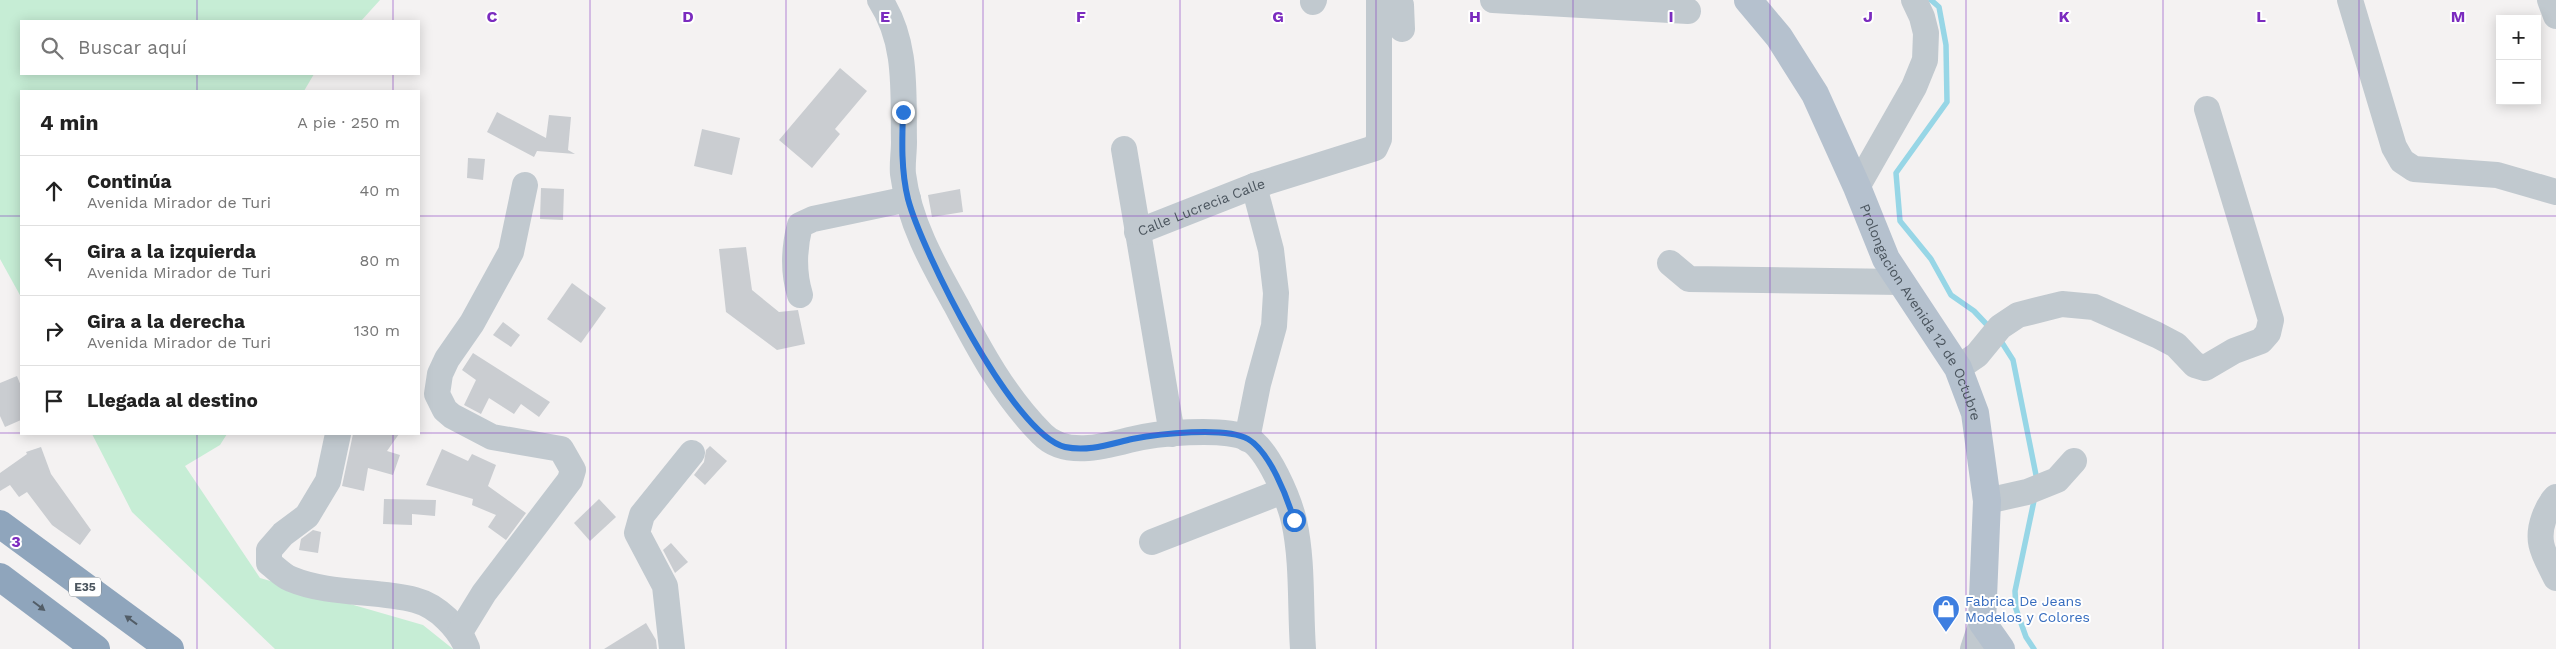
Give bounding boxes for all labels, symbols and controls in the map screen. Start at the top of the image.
text: C [487,7,498,26]
text: D [682,7,694,26]
text: E [880,7,890,26]
text: F [1076,7,1086,26]
text: G [1272,7,1284,26]
text: H [1469,7,1481,26]
text: I [1668,7,1674,26]
text: J [1863,7,1873,26]
text: K [2058,7,2070,26]
text: L [2256,7,2266,26]
text: M [2451,7,2465,26]
map controls [2496,15,2541,105]
button: + [2496,15,2541,60]
search box [20,20,420,75]
icon: search [38,34,66,62]
text: Buscar aquí [78,36,187,59]
button: − [2496,60,2541,105]
route end [892,101,915,124]
text: 4 min [40,110,98,135]
text: A pie · 250 m [297,113,400,132]
text: Continúa [87,170,171,193]
street label: Calle Lucrecia Calle [1135,175,1267,239]
icon: ahead [40,177,68,205]
text: 40 m [360,181,400,200]
text: Avenida Mirador de Turi [87,193,271,212]
street label: Prolongacion Avenida 12 de Octubre [1857,202,1984,421]
text: Gira a la izquierda [87,240,256,263]
icon: left [40,247,68,275]
text: 80 m [359,251,400,270]
text: Avenida Mirador de Turi [87,263,271,282]
text: Gira a la derecha [87,310,245,333]
icon: right [40,317,68,345]
text: 130 m [354,321,400,340]
text: Avenida Mirador de Turi [87,333,271,352]
icon: arrive [40,387,68,415]
text: Llegada al destino [87,389,258,412]
route start [1283,509,1306,532]
text: 3 [11,532,21,551]
road number: E35 [69,578,101,596]
place label: Fabrica De Jeans Modelos y Colores [1965,593,2090,625]
shop icon: Fabrica De Jeans Modelos y Colores [1931,594,1961,633]
one-way arrow [32,601,45,612]
one-way arrow [124,615,138,625]

